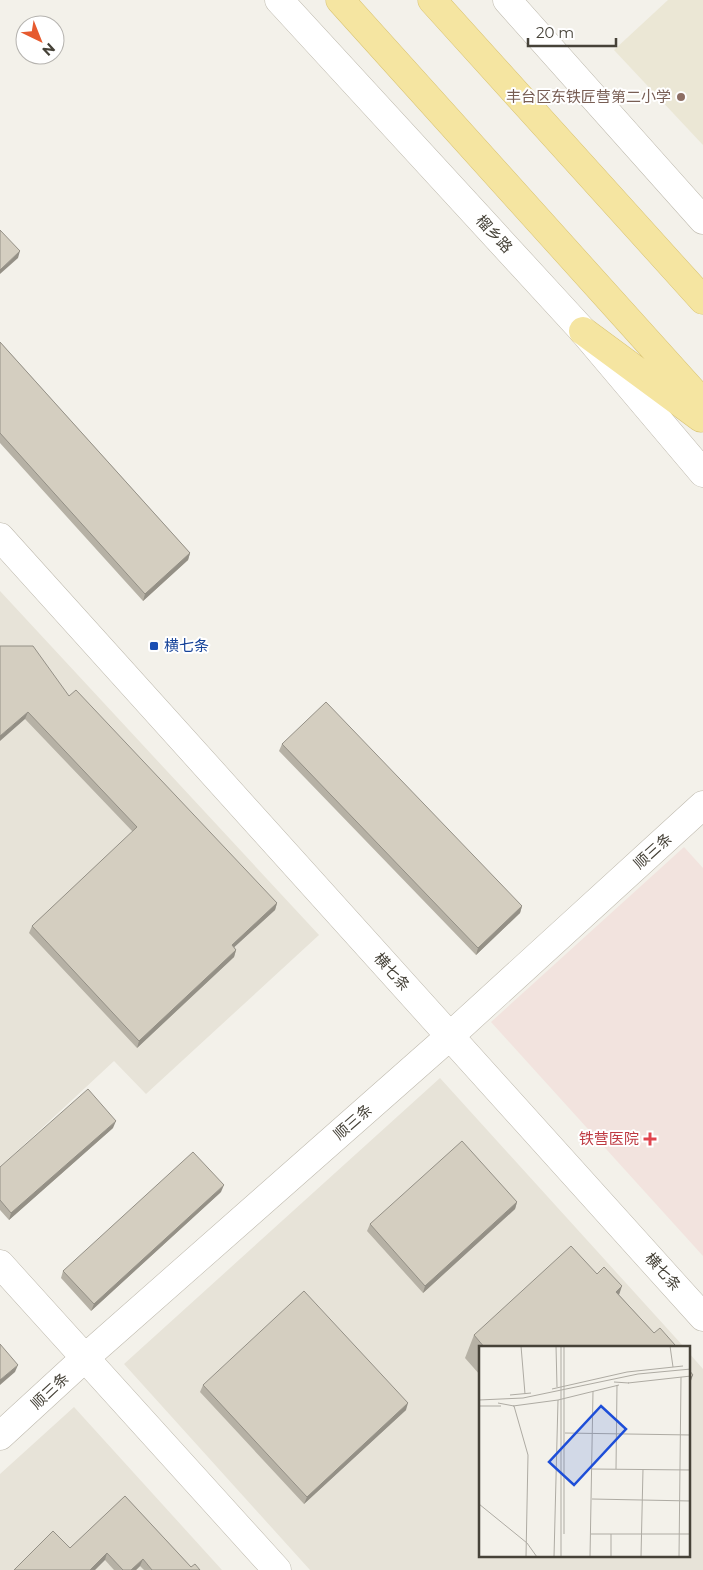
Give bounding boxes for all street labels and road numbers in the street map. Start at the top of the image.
street label: 榴乡路 [472,211,517,257]
street label: 顺三条 [630,829,676,873]
street label: 横七条 [370,949,414,995]
street label: 顺三条 [329,1100,376,1144]
street label: 横七条 [641,1249,685,1295]
street label: 顺三条 [27,1368,73,1413]

